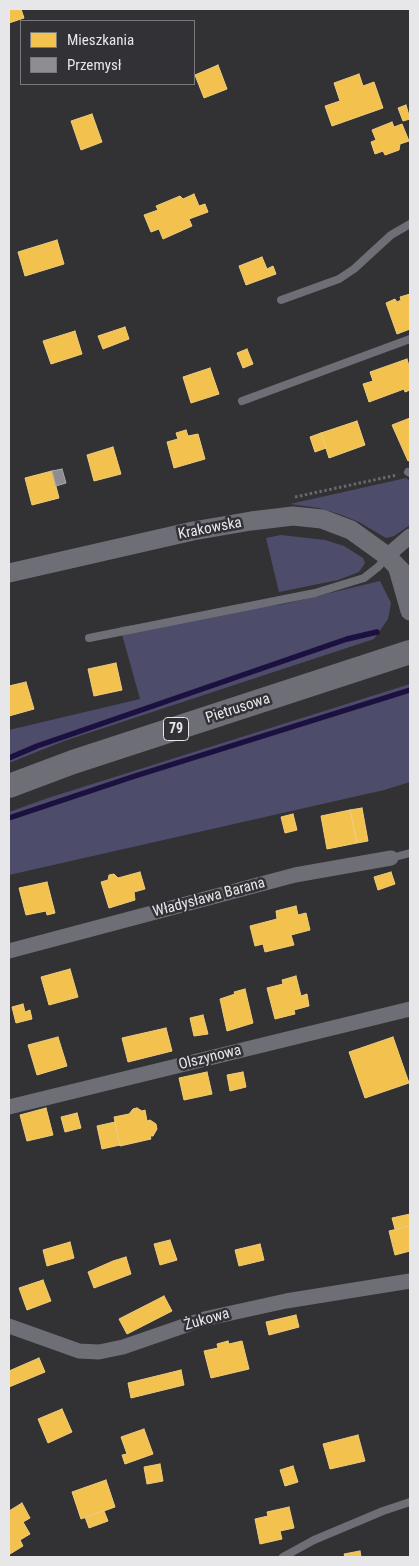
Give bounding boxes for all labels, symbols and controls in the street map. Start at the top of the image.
legend [20,20,195,85]
text: Mieszkania [67,31,134,49]
text: Przemysł [67,56,122,74]
street label: Krakowska [177,514,243,544]
street label: Pietrusowa [204,690,272,728]
road number: 79 [164,718,188,741]
street label: Władysława Barana [151,874,267,922]
street label: Olszynowa [177,1042,243,1074]
street label: Żukowa [182,1305,232,1335]

